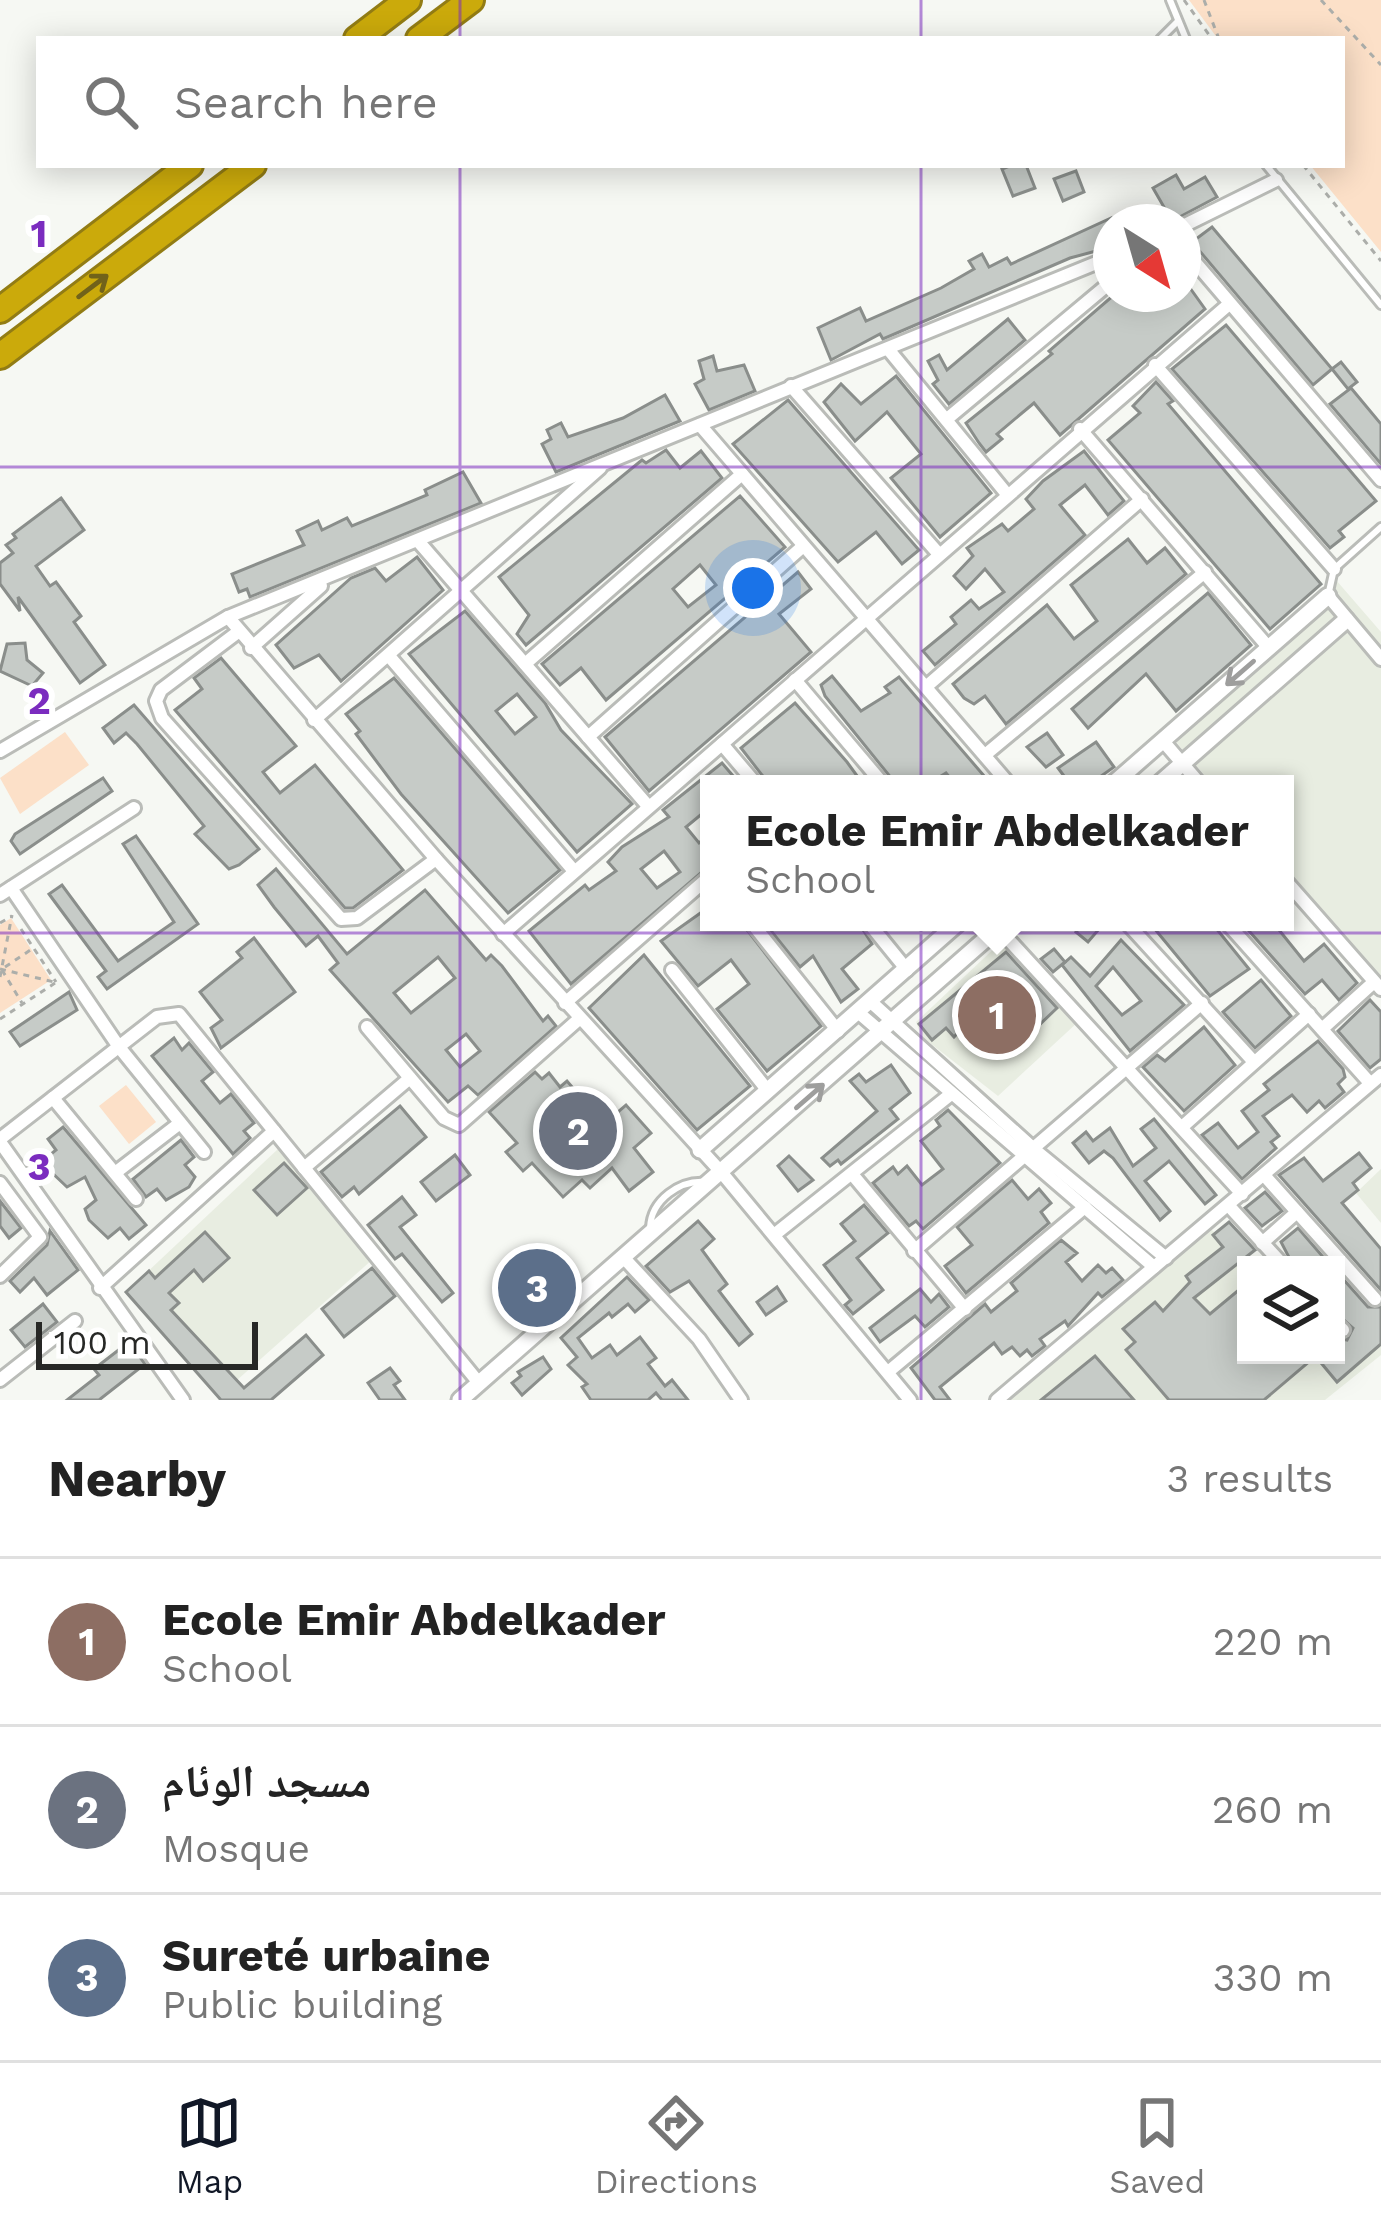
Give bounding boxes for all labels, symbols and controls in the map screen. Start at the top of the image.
search box [36,36,1345,168]
icon: search [78,69,144,135]
text: Search here [174,76,438,129]
north arrow [1093,204,1201,312]
text: 1 [31,211,47,256]
one-way arrow [77,273,109,299]
your location [723,558,783,618]
one-way arrow [1225,659,1256,686]
text: 2 [27,678,51,723]
popup [700,775,1294,931]
text: Ecole Emir Abdelkader [745,804,1249,857]
text: School [745,857,875,902]
pin: 1 [958,970,1036,1060]
one-way arrow [794,1083,825,1111]
pin: 2 [539,1086,617,1176]
text: 3 [27,1144,51,1189]
pin: 3 [498,1243,576,1333]
map controls [1237,1256,1345,1364]
button: layers [1237,1256,1345,1364]
scale bar [36,1316,258,1369]
text: 100 m [54,1323,151,1362]
text: Nearby [48,1449,226,1508]
text: 3 results [1167,1456,1333,1501]
text: Ecole Emir Abdelkader [162,1593,666,1646]
text: 1 [79,1619,95,1664]
text: 220 m [1213,1619,1333,1664]
text: School [162,1646,292,1691]
text: مسجد الوئام [162,1755,371,1808]
text: 2 [75,1787,99,1832]
text: 260 m [1212,1787,1333,1832]
text: Mosque [162,1826,310,1871]
text: Sureté urbaine [162,1929,491,1982]
text: 3 [75,1955,99,2000]
text: 330 m [1213,1955,1333,2000]
text: Public building [162,1982,442,2027]
tab: Map [176,2090,243,2201]
tab: Directions [595,2090,758,2201]
tab: Saved [1109,2090,1205,2201]

